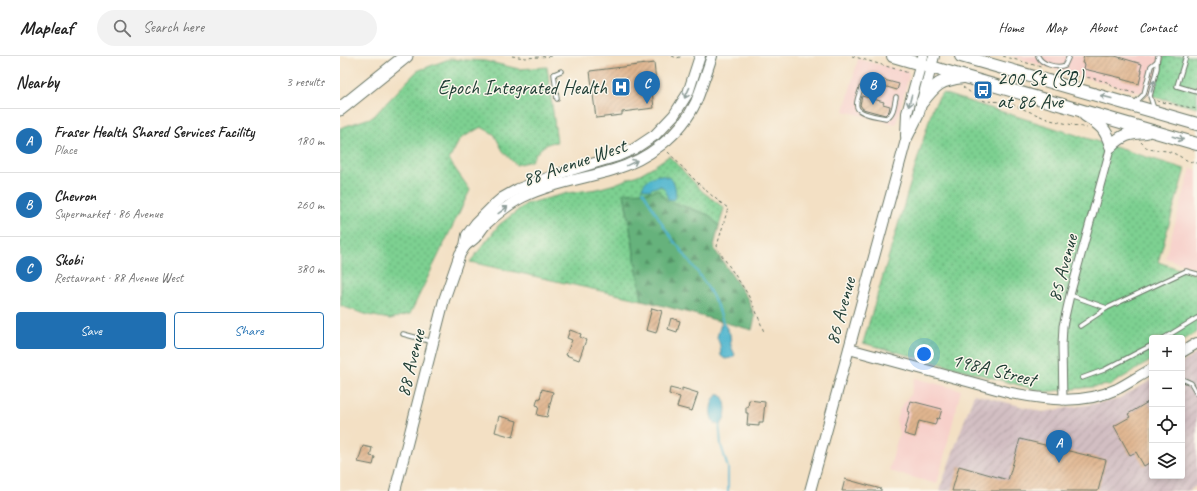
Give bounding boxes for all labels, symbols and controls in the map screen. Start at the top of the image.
search box [97,10,377,46]
text: Mapleaf [20,16,73,40]
icon: search [111,17,133,39]
text: Search here [143,18,204,37]
text: Home [998,19,1024,36]
text: Map [1046,19,1067,36]
text: About [1089,19,1117,36]
text: Contact [1139,19,1177,36]
place label: 200 St (SB) at 86 Ave [997,66,1085,114]
pin: C [634,71,660,104]
text: Nearby [16,72,59,93]
pin: B [860,72,886,105]
text: 3 results [286,74,324,90]
place label: Epoch Integrated Health [438,75,608,100]
hospital icon: Epoch Integrated Health [610,76,632,98]
bus stop icon: 200 St (SB) at 86 Ave [972,79,994,101]
one-way arrow [1150,80,1157,93]
one-way arrow [683,86,690,98]
one-way arrow [1100,93,1113,100]
one-way arrow [906,94,913,107]
text: Fraser Health Shared Services Facility [54,123,254,142]
street label: 88 Avenue West [519,132,632,192]
text: A [26,133,32,149]
text: 180 m [296,133,324,149]
one-way arrow [1171,135,1184,142]
text: Place [54,142,77,158]
one-way arrow [626,159,638,166]
text: Chevron [54,187,96,206]
text: B [26,197,32,213]
text: 260 m [296,197,324,213]
one-way arrow [498,205,509,214]
text: Supermarket · 86 Avenue [54,206,163,222]
street label: 85 Avenue [1042,230,1084,305]
text: Skobi [54,251,82,270]
text: C [26,261,32,277]
text: 380 m [296,261,324,277]
text: Restaurant · 88 Avenue West [54,270,183,286]
street label: 86 Avenue [820,273,862,348]
button: Save [16,312,166,349]
button: Share [174,312,324,349]
street label: 88 Avenue [390,325,431,400]
map controls [1149,335,1185,479]
button: + [1149,335,1185,371]
your location [914,344,934,364]
street label: 198A Street [949,347,1042,393]
button: − [1149,371,1185,407]
button: locate [1149,407,1185,443]
pin: A [1046,430,1072,463]
button: layers [1149,443,1185,479]

